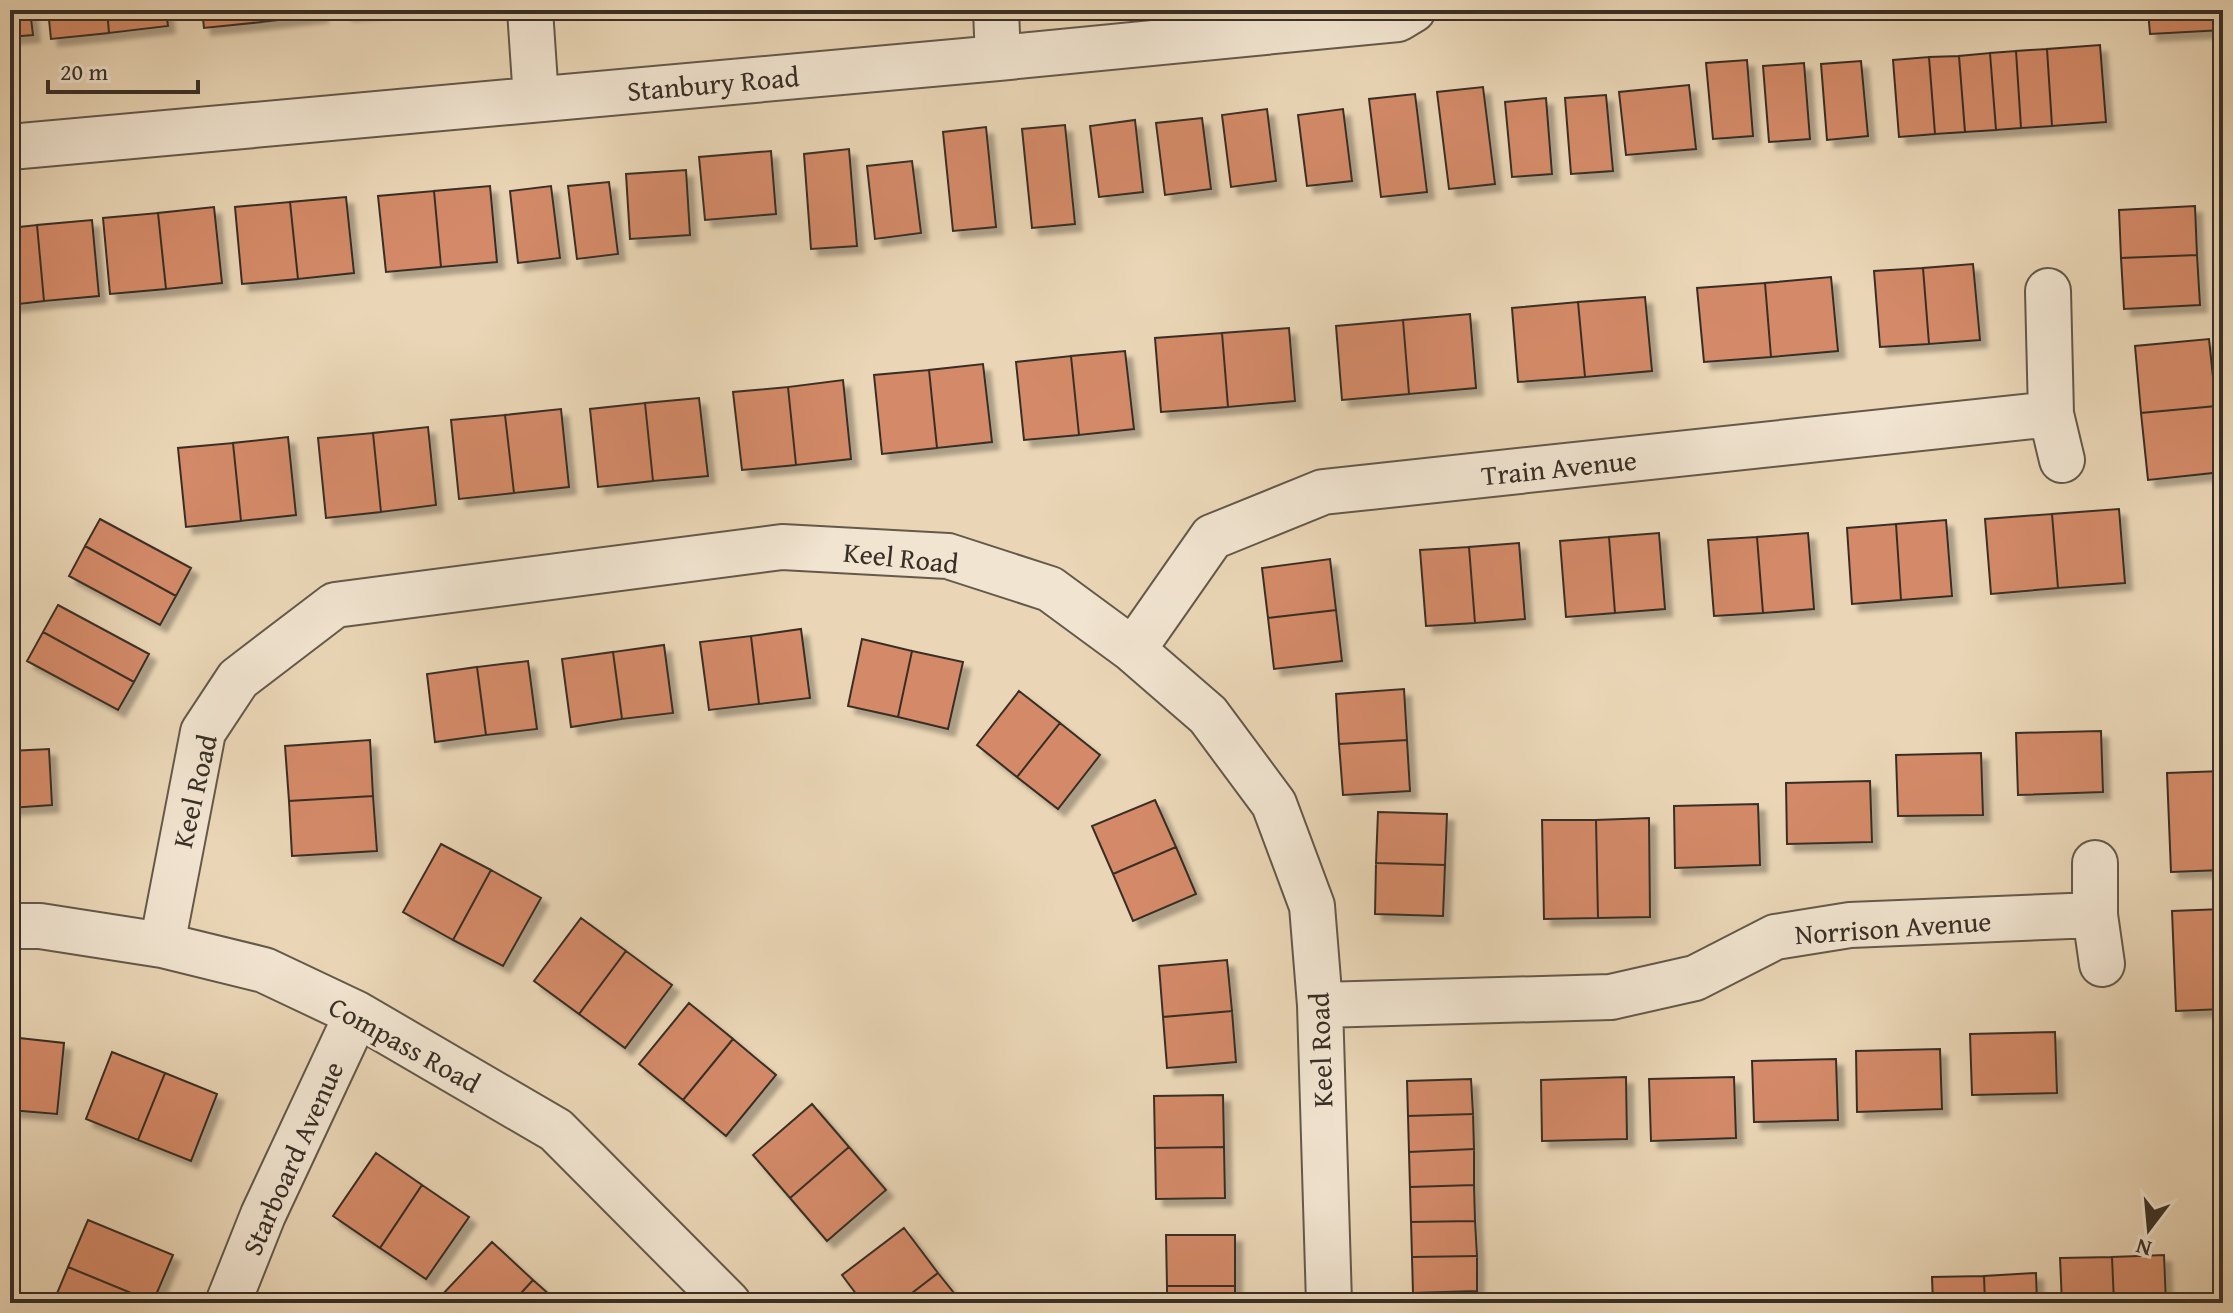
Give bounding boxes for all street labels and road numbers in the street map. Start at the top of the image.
street label: Stanbury Road [625,55,801,111]
street label: Train Avenue [1479,438,1639,496]
street label: Keel Road [841,531,961,583]
street label: Keel Road [161,730,227,852]
street label: Norrison Avenue [1793,900,1993,954]
street label: Compass Road [322,985,488,1103]
street label: Keel Road [1297,992,1343,1108]
street label: Starboard Avenue [231,1054,353,1262]

